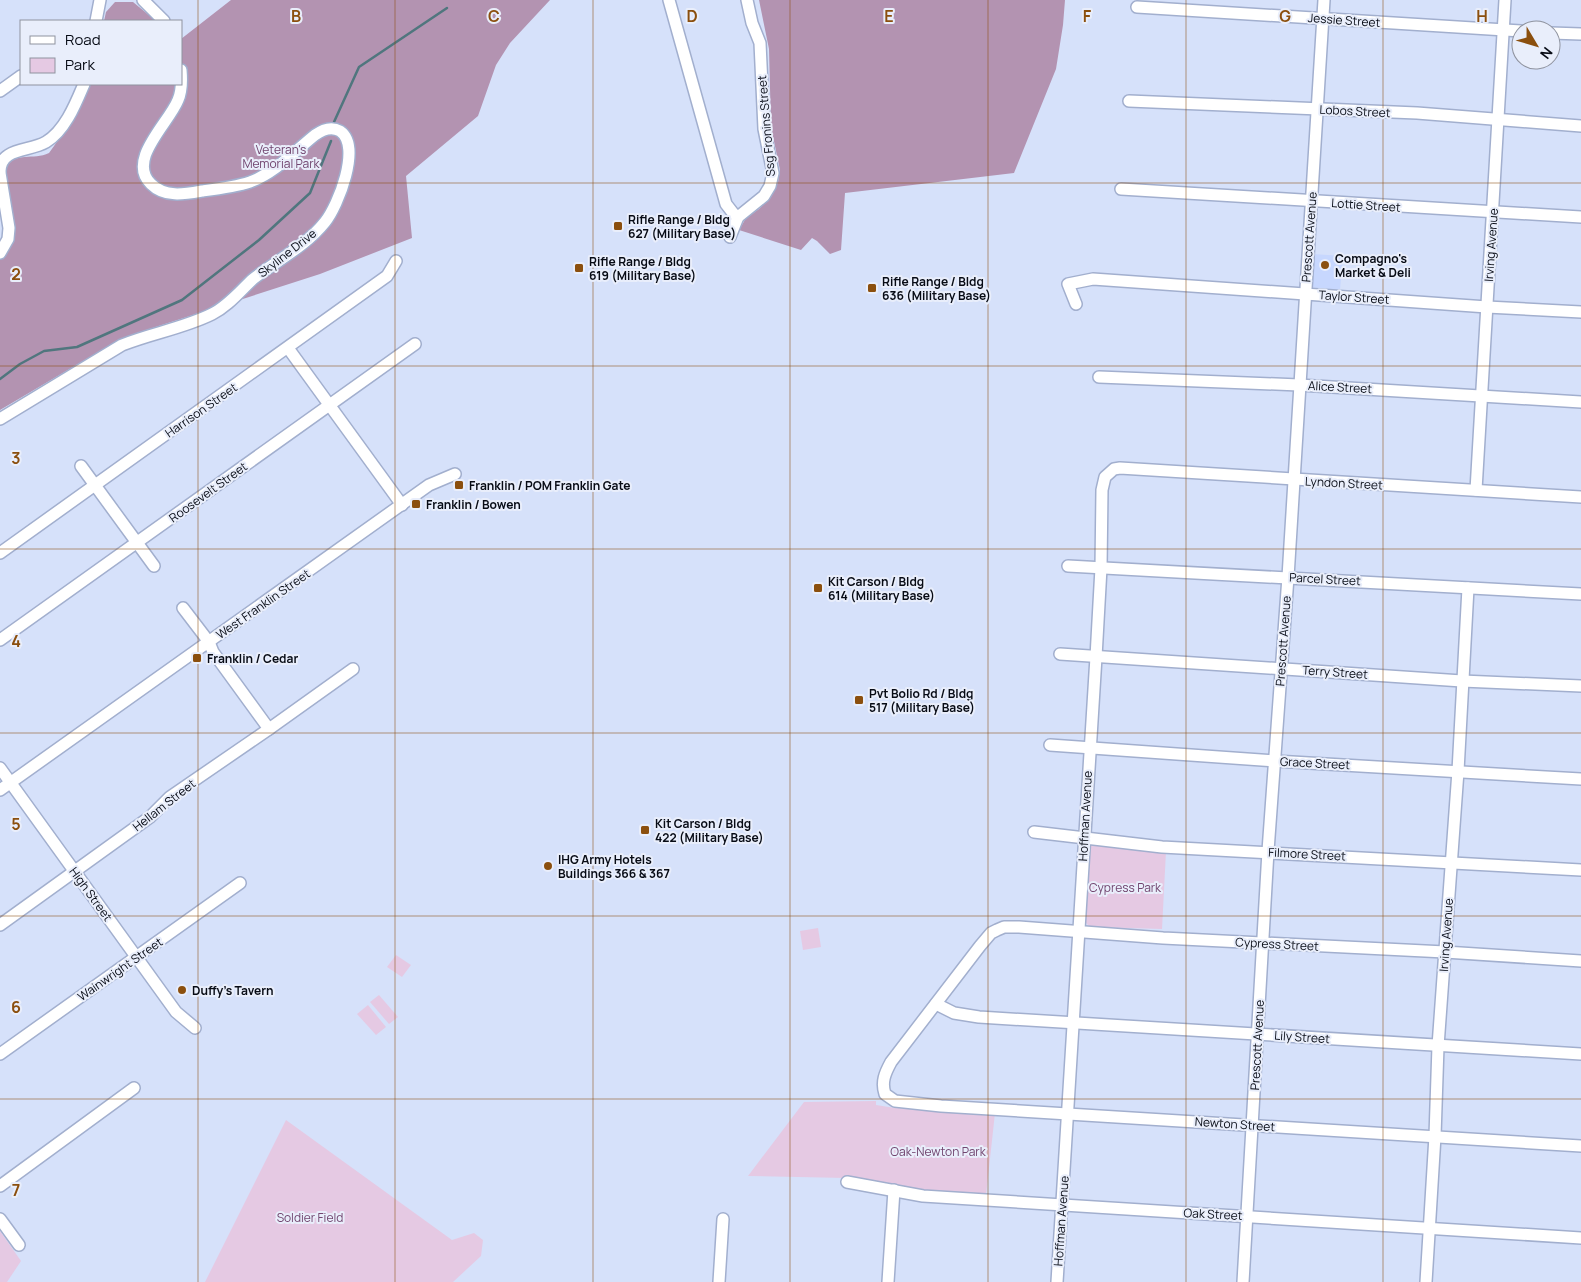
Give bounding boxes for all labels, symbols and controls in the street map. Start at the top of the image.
text: B [291,5,301,27]
text: C [488,5,500,27]
text: D [686,5,698,27]
text: E [884,5,894,27]
text: F [1083,5,1092,27]
text: G [1279,5,1291,27]
text: H [1476,5,1488,27]
street label: Jessie Street [1307,9,1381,31]
legend [20,20,182,85]
north arrow [1511,20,1561,70]
text: Road [65,29,101,50]
text: N [1536,43,1557,63]
text: Park [65,54,95,75]
street label: Ssg Fronins Street [753,74,779,177]
street label: Lobos Street [1319,101,1391,121]
park label: Veteran's Memorial Park [242,141,321,172]
street label: Prescott Avenue [1297,191,1321,283]
street label: Lottie Street [1331,194,1401,216]
street label: Irving Avenue [1480,208,1502,282]
place label: Rifle Range / Bldg 627 (Military Base) [628,211,736,242]
marker: Rifle Range / Bldg 627 (Military Base) [612,220,624,232]
street label: Skyline Drive [254,225,320,281]
place label: Compagno's Market & Deli [1335,250,1411,281]
place label: Rifle Range / Bldg 619 (Military Base) [589,253,696,284]
marker: Compagno's Market & Deli [1319,259,1331,271]
marker: Rifle Range / Bldg 619 (Military Base) [573,262,585,274]
text: 2 [11,263,21,285]
place label: Rifle Range / Bldg 636 (Military Base) [882,273,991,304]
marker: Rifle Range / Bldg 636 (Military Base) [866,282,878,294]
street label: Taylor Street [1318,286,1390,308]
street label: Alice Street [1307,377,1373,397]
street label: Harrison Street [162,379,241,441]
text: 3 [11,447,21,469]
street label: Roosevelt Street [165,458,251,526]
street label: Lyndon Street [1305,472,1384,494]
place label: Franklin / POM Franklin Gate [469,477,631,494]
marker: Franklin / POM Franklin Gate [453,479,465,491]
place label: Franklin / Bowen [426,496,521,513]
marker: Franklin / Bowen [410,498,422,510]
street label: West Franklin Street [213,565,314,643]
street label: Parcel Street [1289,569,1361,589]
place label: Kit Carson / Bldg 614 (Military Base) [828,573,935,604]
marker: Kit Carson / Bldg 614 (Military Base) [812,582,824,594]
street label: Prescott Avenue [1271,595,1295,687]
text: 4 [11,630,21,652]
place label: Franklin / Cedar [207,650,298,667]
marker: Franklin / Cedar [191,652,203,664]
street label: Terry Street [1302,661,1369,683]
place label: Pvt Bolio Rd / Bldg 517 (Military Base) [869,685,975,716]
marker: Pvt Bolio Rd / Bldg 517 (Military Base) [853,694,865,706]
street label: Grace Street [1279,753,1351,773]
street label: Hoffman Avenue [1074,770,1096,862]
street label: Hellam Street [129,775,199,835]
text: 5 [11,813,21,835]
place label: Kit Carson / Bldg 422 (Military Base) [655,815,764,846]
marker: Kit Carson / Bldg 422 (Military Base) [639,824,651,836]
street label: Filmore Street [1268,843,1346,865]
place label: IHG Army Hotels Buildings 366 & 367 [558,851,670,882]
marker: IHG Army Hotels Buildings 366 & 367 [542,860,554,872]
street label: High Street [66,864,116,925]
park label: Cypress Park [1089,879,1162,896]
street label: Irving Avenue [1435,898,1457,972]
street label: Wainwright Street [74,933,166,1005]
street label: Cypress Street [1235,933,1319,955]
place label: Duffy's Tavern [192,982,274,999]
marker: Duffy's Tavern [176,984,188,996]
text: 6 [11,996,21,1018]
street label: Prescott Avenue [1246,999,1268,1091]
street label: Lily Street [1274,1027,1331,1047]
street label: Newton Street [1194,1113,1276,1135]
park label: Oak-Newton Park [890,1143,987,1160]
street label: Hoffman Avenue [1049,1175,1073,1267]
text: 7 [12,1179,20,1201]
street label: Oak Street [1183,1204,1243,1224]
park label: Soldier Field [277,1209,343,1226]

